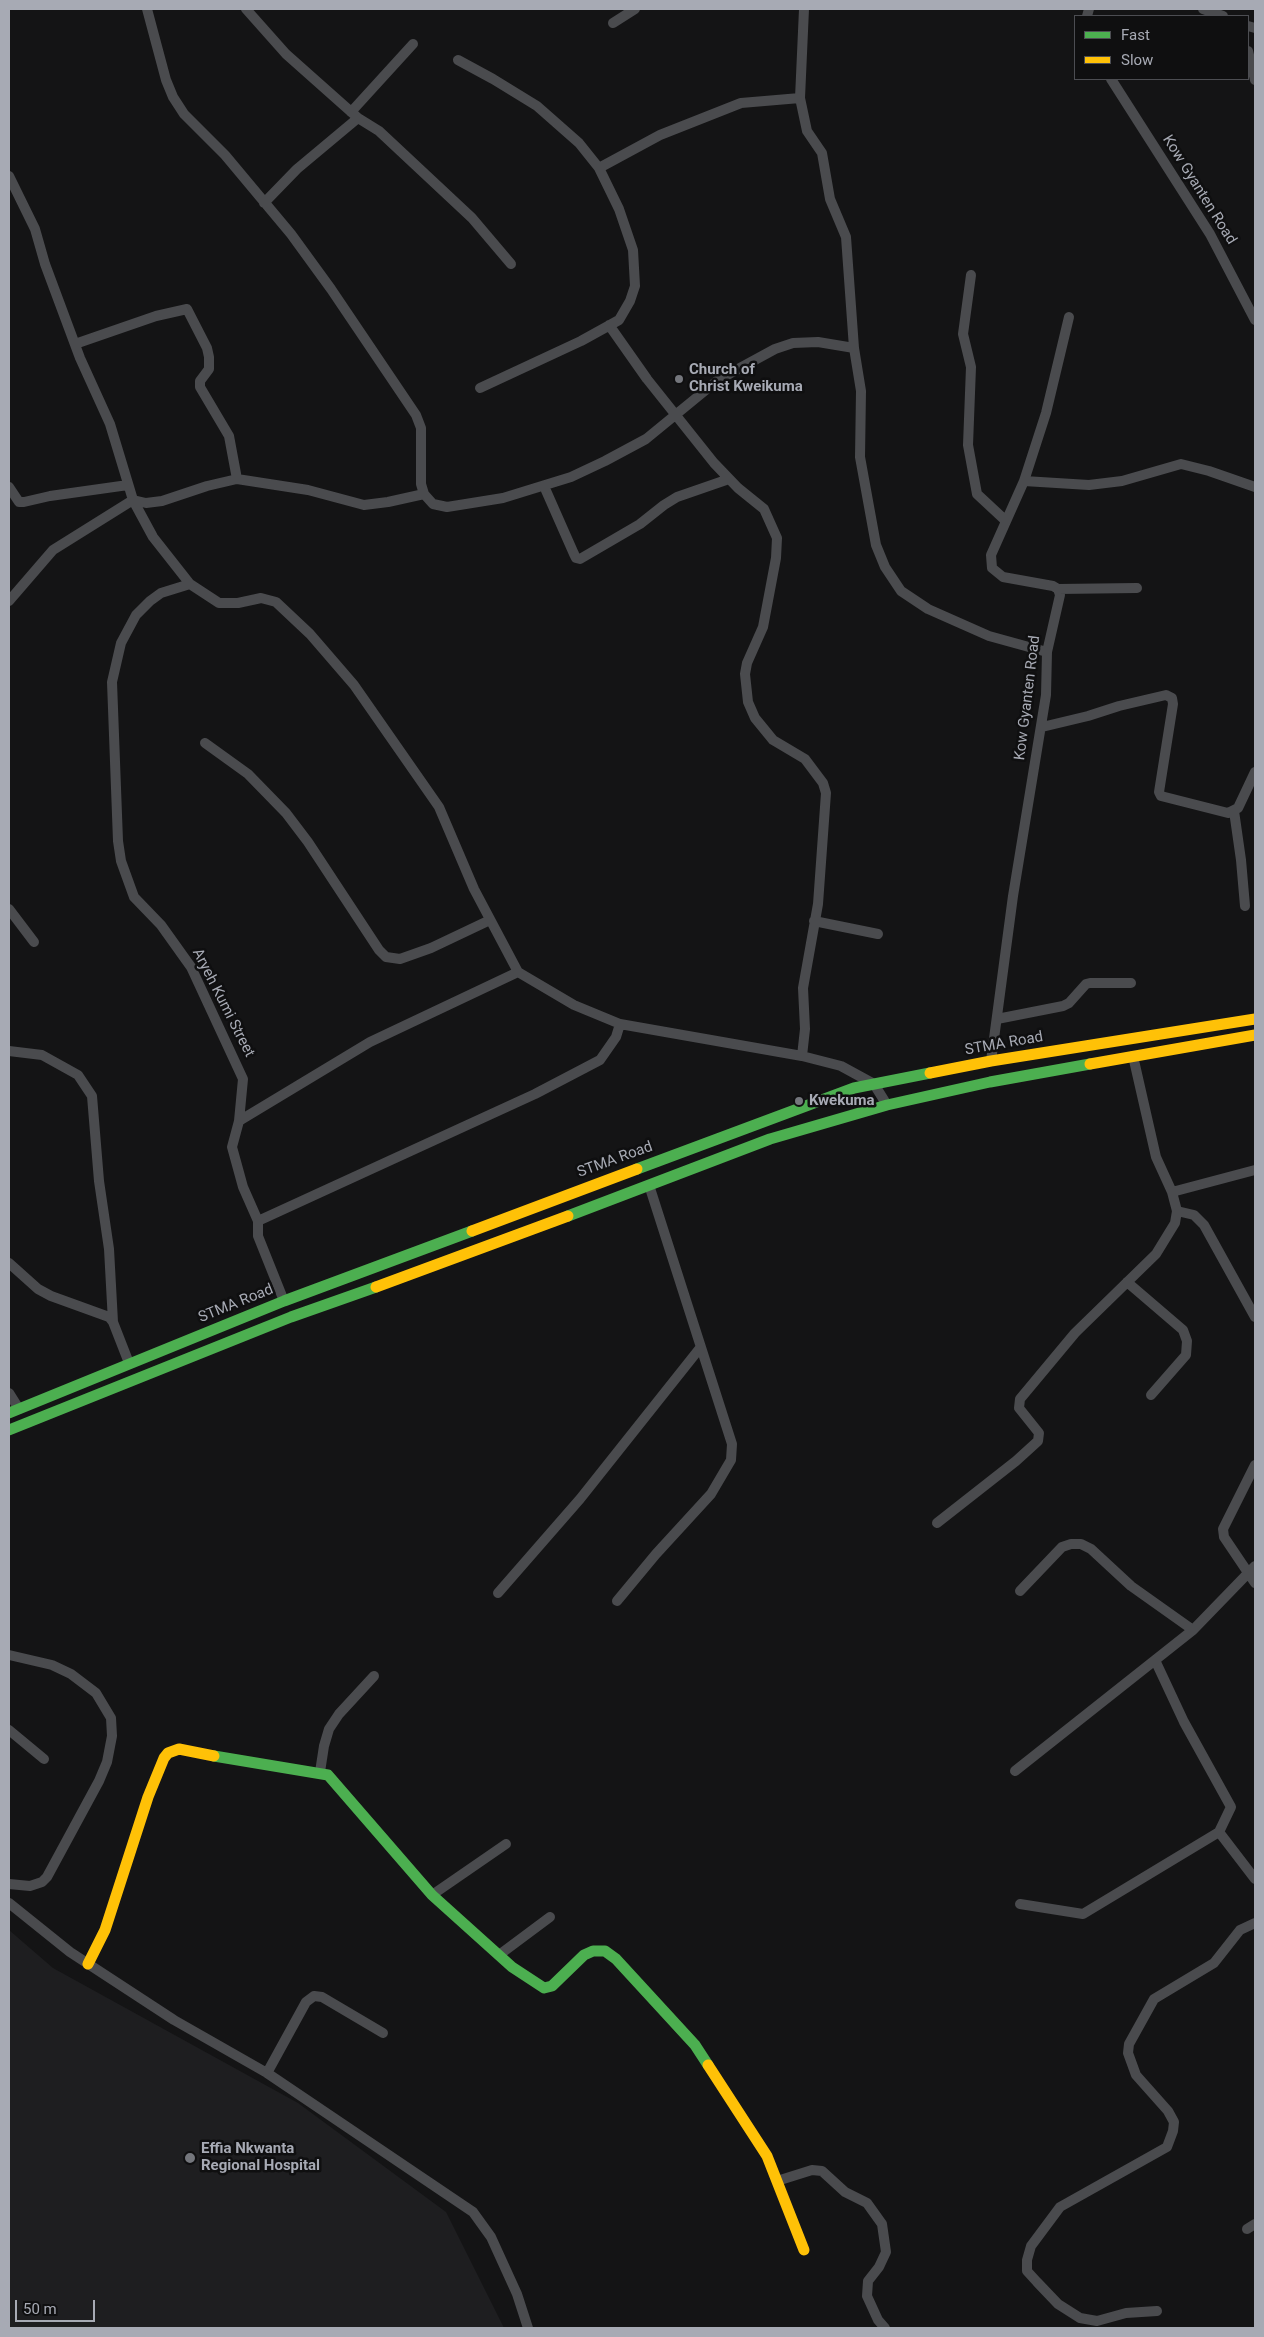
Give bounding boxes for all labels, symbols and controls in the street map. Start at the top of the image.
legend [1074,15,1249,80]
text: Fast [1121,26,1150,44]
text: Slow [1121,51,1153,69]
street label: Kow Gyanten Road [1158,132,1240,248]
place label: Church of Christ Kweikuma [689,361,803,396]
marker: Church of Christ Kweikuma [673,373,685,385]
street label: Kow Gyanten Road [1011,635,1045,761]
street label: Aryeh Kumi Street [188,946,258,1060]
street label: STMA Road [964,1028,1044,1060]
place label: Kwekuma [809,1092,875,1110]
marker: Kwekuma [793,1095,805,1107]
street label: STMA Road [575,1138,655,1182]
street label: STMA Road [196,1281,276,1327]
place label: Effia Nkwanta Regional Hospital [201,2140,320,2175]
marker: Effia Nkwanta Regional Hospital [183,2151,197,2165]
scale bar [18,2290,98,2322]
text: 50 m [23,2300,57,2318]

